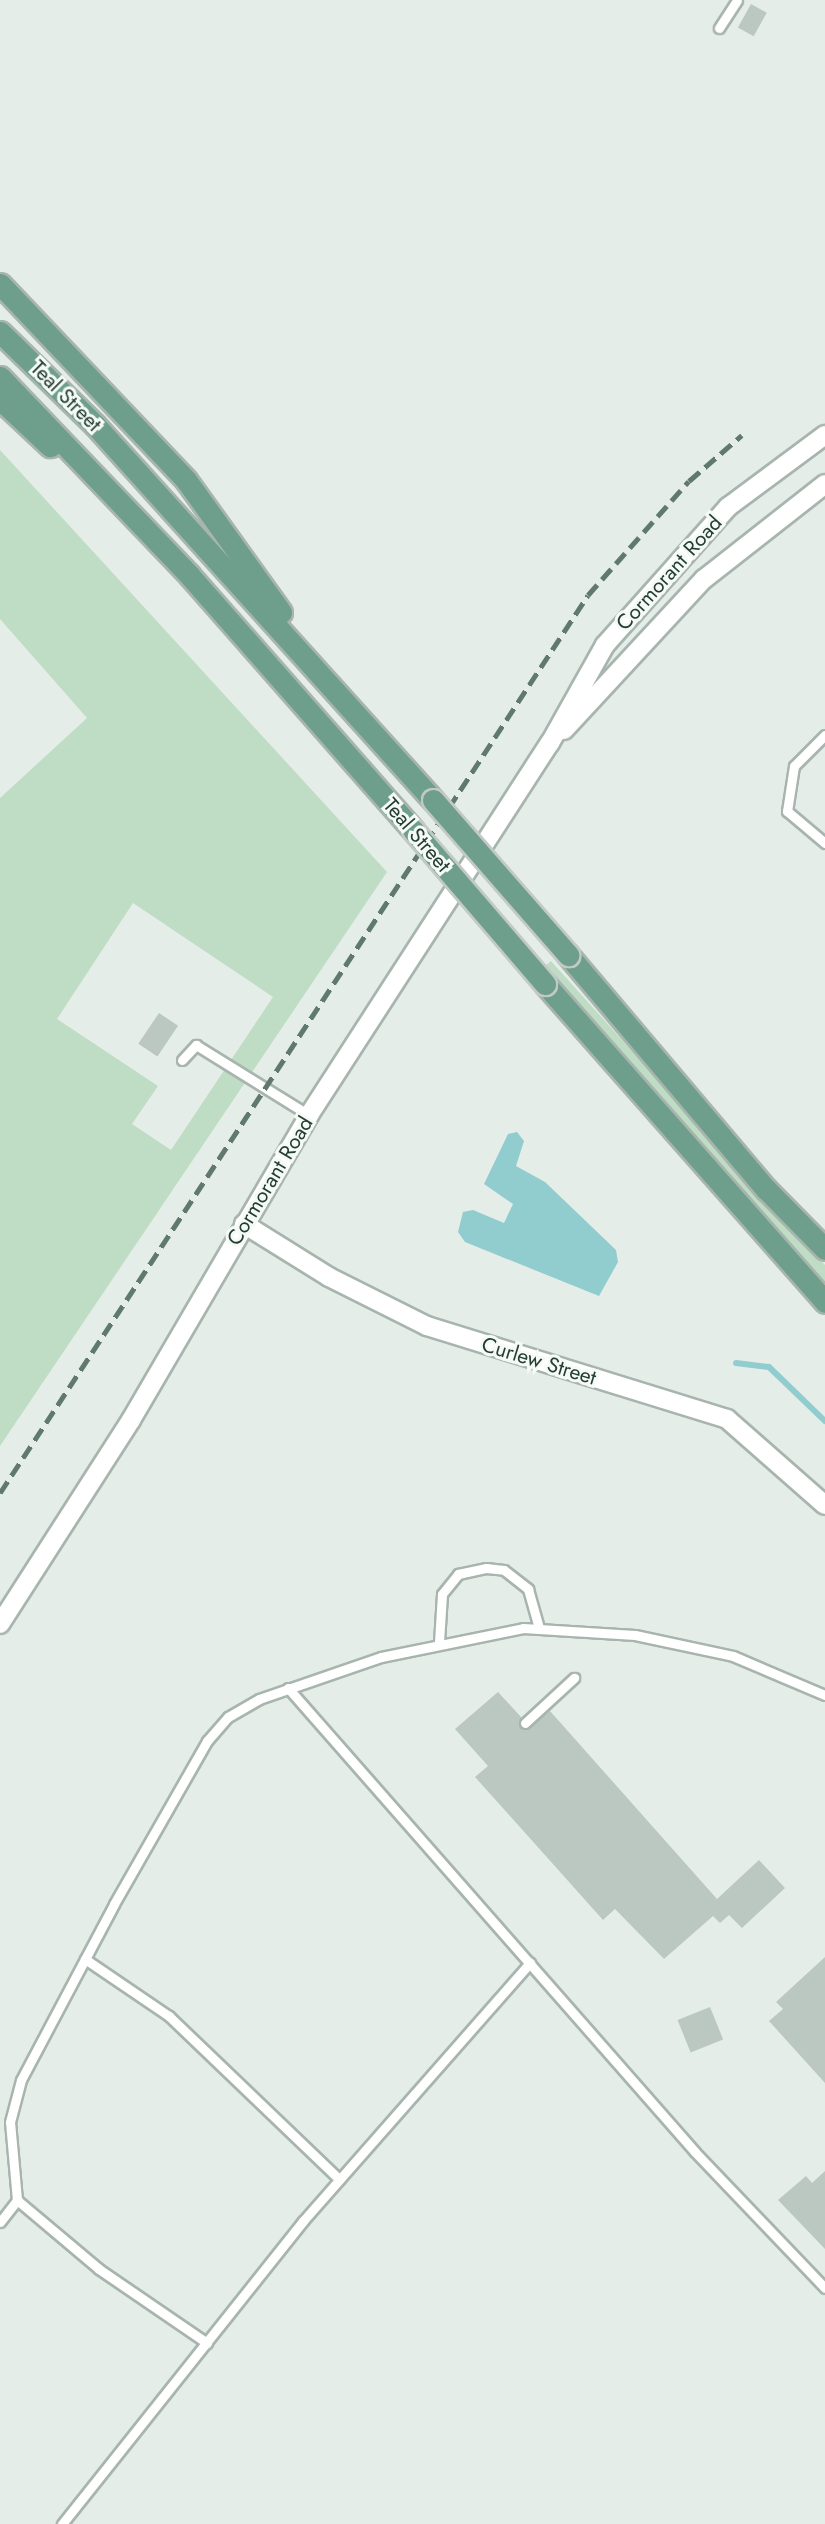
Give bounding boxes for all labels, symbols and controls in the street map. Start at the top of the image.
street label: Teal Street [25,355,107,437]
street label: Cormorant Road [611,510,727,636]
street label: Teal Street [378,793,456,877]
street label: Cormorant Road [222,1112,318,1250]
street label: Curlew Street [479,1332,599,1390]

